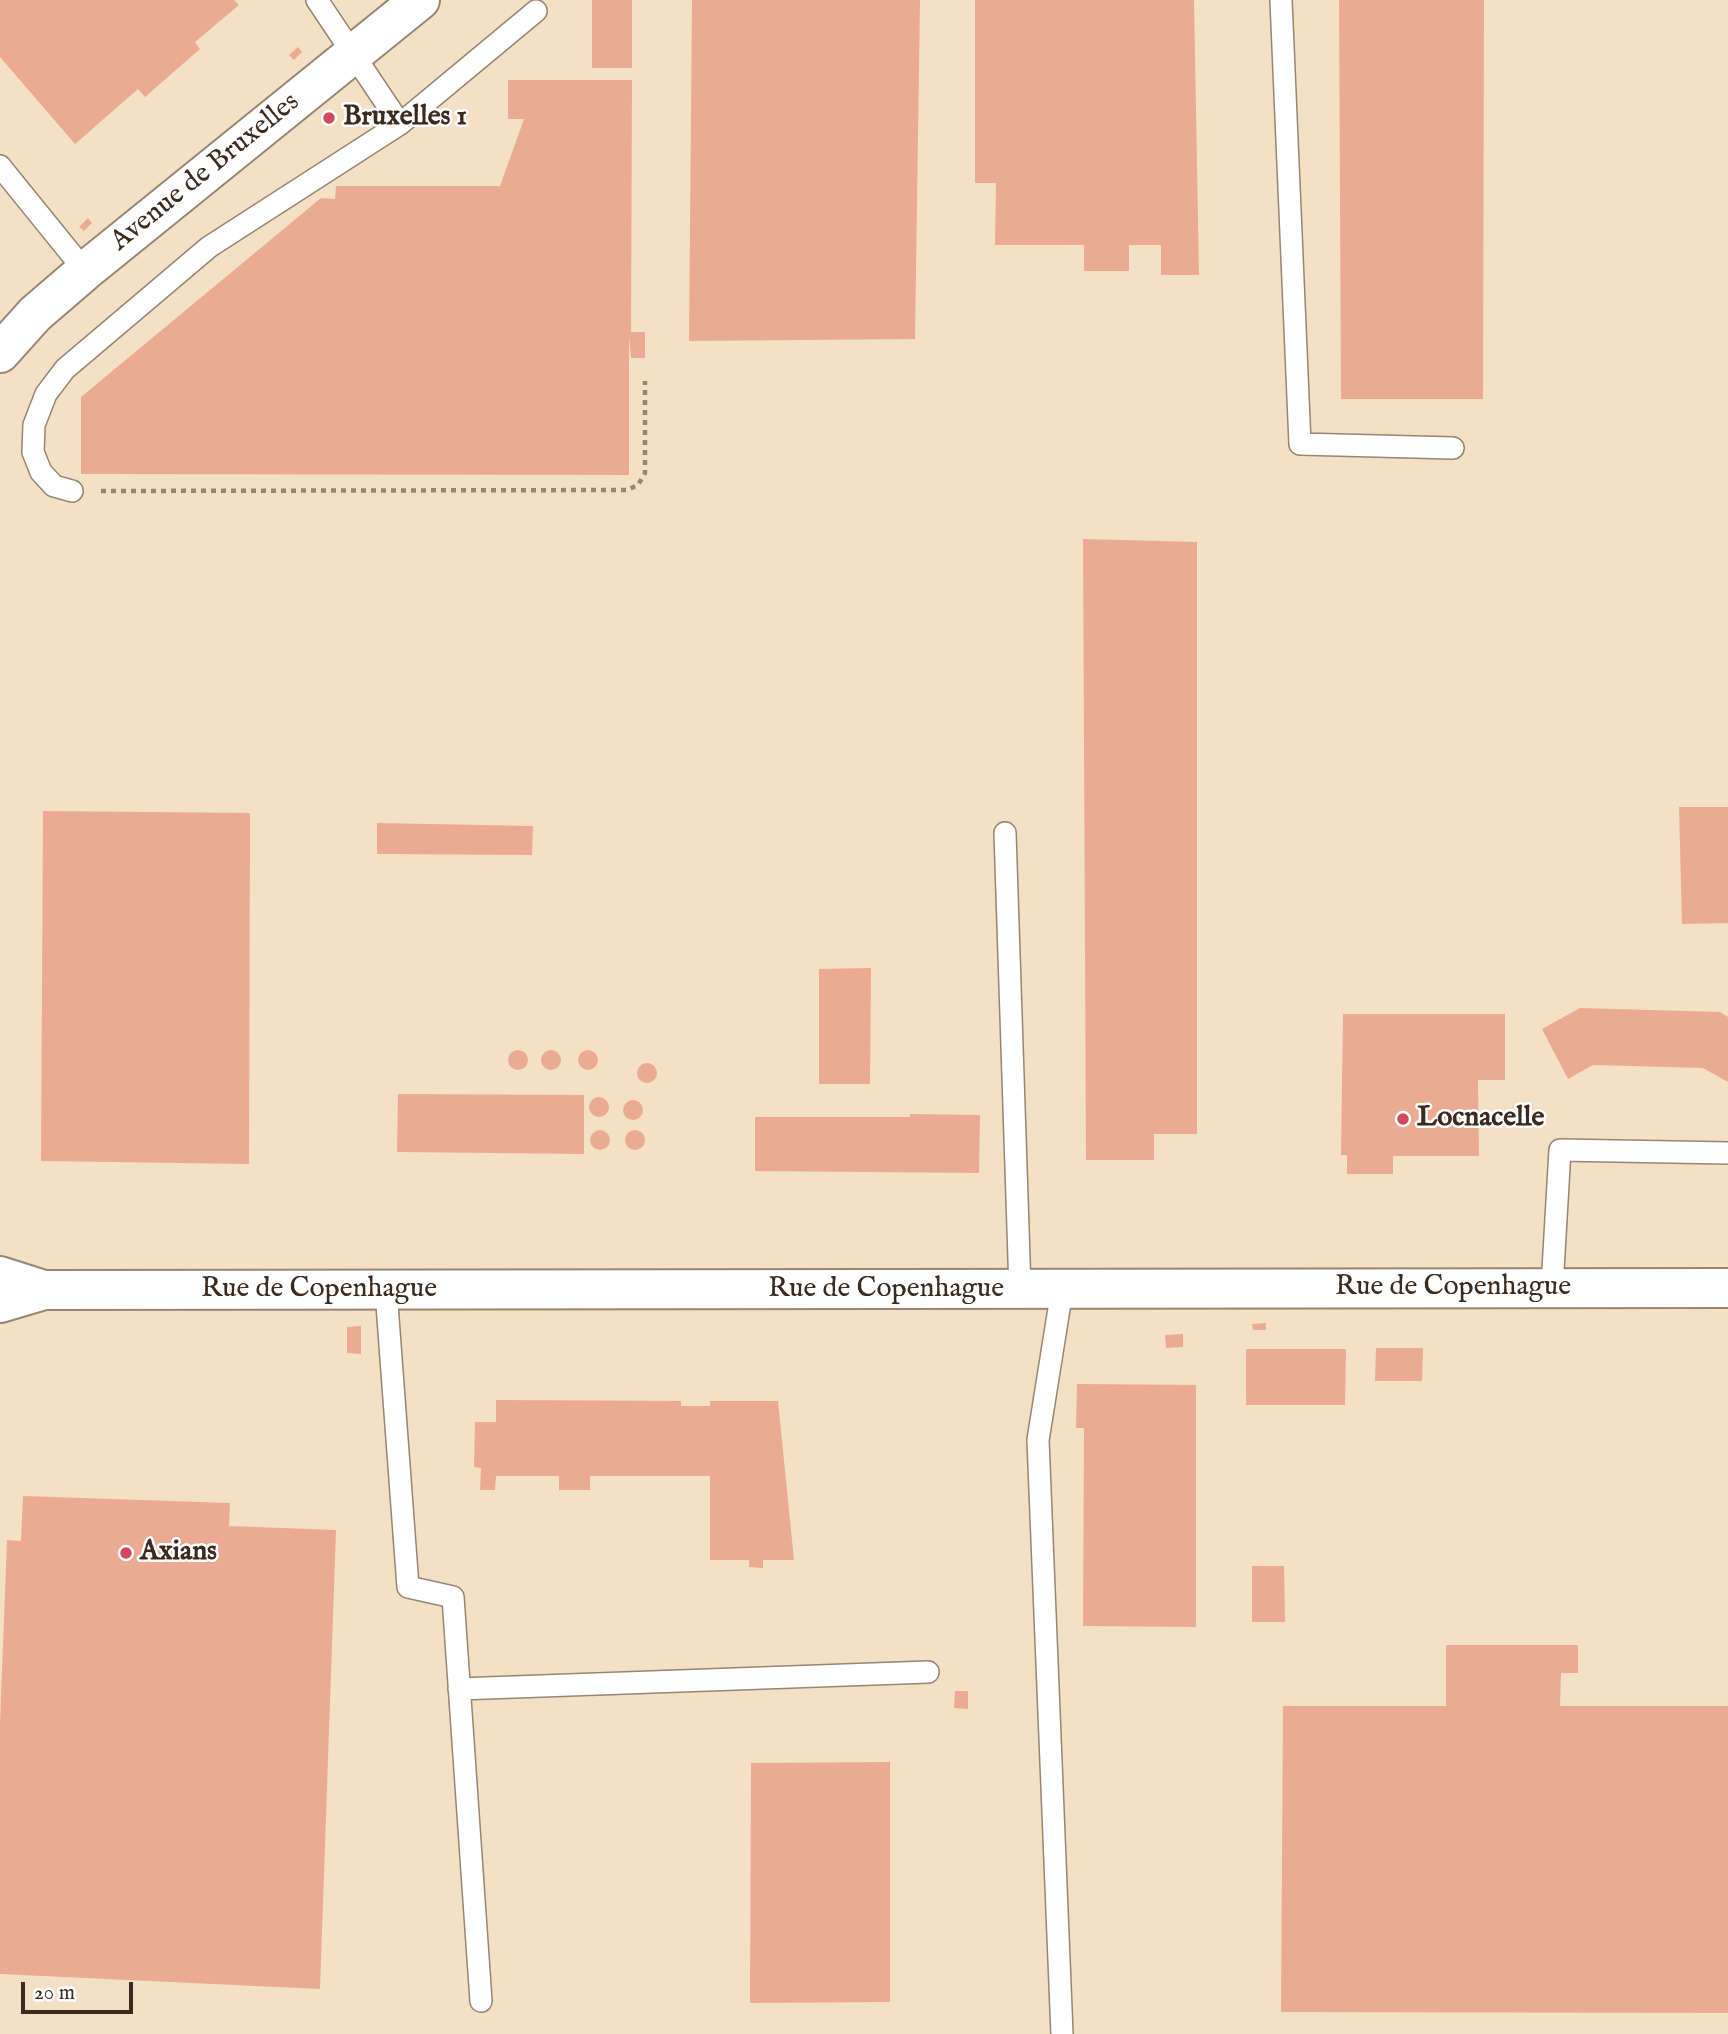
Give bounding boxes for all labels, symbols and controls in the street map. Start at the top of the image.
street label: Avenue de Bruxelles [105,87,307,259]
place label: Bruxelles 1 [343,101,467,135]
marker: Bruxelles 1 [321,110,337,126]
place label: Locnacelle [1417,1102,1544,1136]
marker: Locnacelle [1395,1111,1411,1127]
street label: Rue de Copenhague [1335,1271,1571,1305]
street label: Rue de Copenhague [201,1273,437,1307]
street label: Rue de Copenhague [768,1273,1004,1307]
place label: Axians [140,1536,217,1570]
marker: Axians [118,1545,134,1561]
scale bar [24,1968,136,2012]
text: 20 m [34,1980,75,2007]

